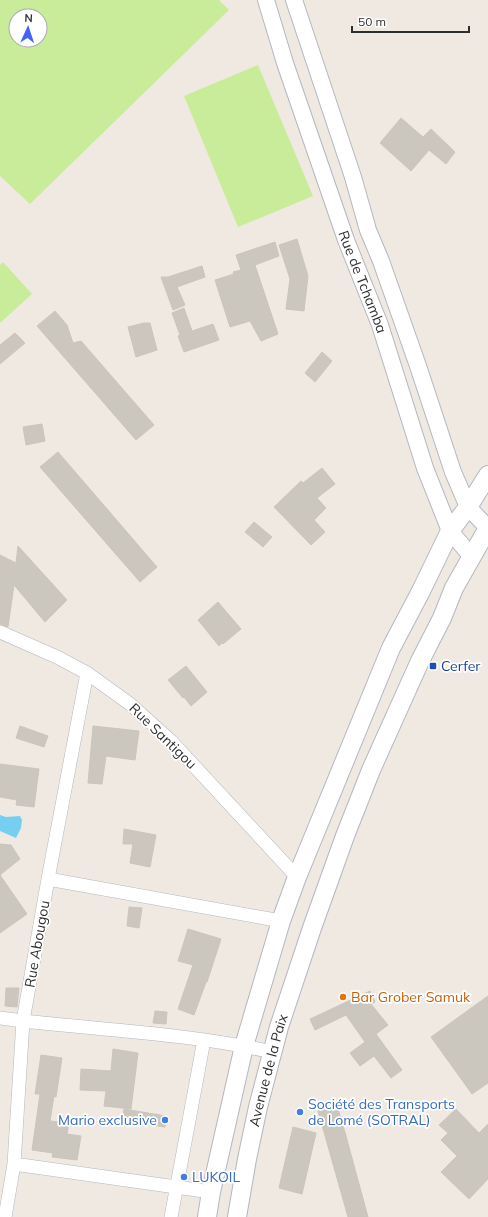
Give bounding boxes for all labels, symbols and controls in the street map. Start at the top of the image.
north arrow [8,8,48,48]
scale bar [352,8,469,34]
text: N [24,11,33,25]
text: 50 m [358,14,386,29]
street label: Rue de Tchamba [334,228,391,335]
place label: Cerfer [441,657,481,675]
marker: Cerfer [428,661,438,671]
street label: Rue Santigou [125,699,201,773]
street label: Rue Abougou [20,899,54,989]
place label: Bar Grober Samuk [351,988,471,1006]
marker: Bar Grober Samuk [338,992,348,1002]
street label: Avenue de la Paix [245,1011,292,1128]
place label: Société des Transports de Lomé (SOTRAL) [308,1095,455,1129]
marker: Société des Transports de Lomé (SOTRAL) [295,1107,305,1117]
place label: Mario exclusive [58,1111,157,1129]
marker: Mario exclusive [160,1115,170,1125]
place label: LUKOIL [192,1168,240,1186]
marker: LUKOIL [179,1172,189,1182]

